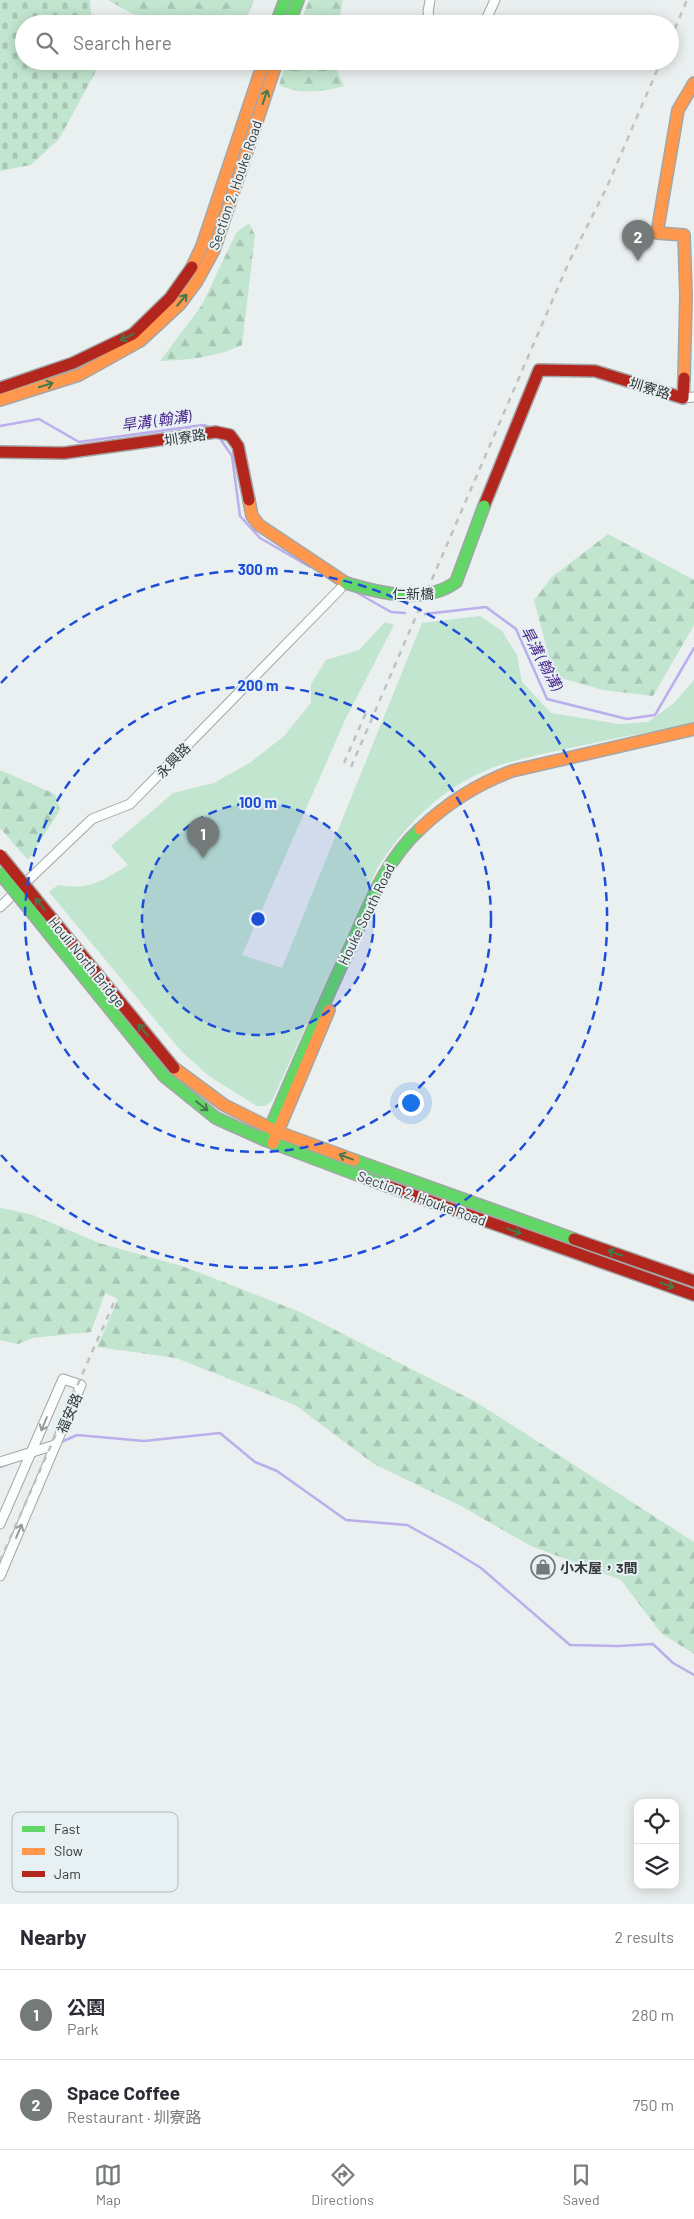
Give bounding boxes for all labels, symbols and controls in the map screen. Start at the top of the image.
search box [15,15,679,70]
icon: search [33,29,61,57]
text: Search here [73,31,172,54]
one-way arrow [261,89,270,105]
street label: Section 2, Houke Road [205,118,265,252]
pin: 2 [622,220,654,261]
one-way arrow [176,294,187,307]
one-way arrow [120,333,135,342]
street label: 圳寮路 [627,374,673,402]
one-way arrow [38,380,54,390]
water label: 旱溝 (翰溝) [120,406,193,434]
street label: 圳寮路 [163,425,207,449]
text: 300 m [238,560,278,578]
street label: 仁新橋 [392,585,434,602]
water label: 旱溝 (翰溝) [518,623,567,694]
text: 200 m [237,676,279,694]
street label: 永興路 [152,739,194,781]
text: 100 m [239,793,277,811]
pin: 1 [187,817,219,858]
street label: Houke South Road [334,860,398,968]
one-way arrow [35,898,46,911]
centre of rings [249,910,267,928]
street label: Houli North Bridge [45,913,129,1011]
one-way arrow [138,1024,149,1037]
your location [398,1090,424,1116]
one-way arrow [195,1101,208,1112]
one-way arrow [339,1152,355,1161]
street label: Section 2, Houke Road [355,1167,489,1229]
one-way arrow [506,1227,521,1236]
one-way arrow [608,1248,623,1257]
one-way arrow [659,1281,675,1291]
street label: 福安路 [53,1390,85,1436]
one-way arrow [38,1416,48,1431]
one-way arrow [14,1524,24,1539]
shop icon: 小木屋，3間 [530,1554,556,1580]
place label: 小木屋，3間 [560,1559,638,1576]
map controls [634,1799,679,1889]
button: locate [634,1799,679,1844]
legend [12,1812,178,1892]
text: Fast [54,1820,80,1837]
text: Slow [54,1842,83,1859]
button: layers [634,1844,679,1889]
text: Jam [54,1865,81,1882]
text: Nearby [20,1924,86,1949]
text: 2 results [615,1927,674,1946]
text: 公園 [67,1995,105,2018]
text: 1 [33,2005,39,2024]
text: 280 m [632,2005,674,2024]
text: Park [67,2019,98,2038]
text: Space Coffee [67,2081,180,2104]
text: 2 [32,2095,40,2114]
text: 750 m [633,2095,674,2114]
text: Restaurant · 圳寮路 [67,2107,202,2126]
tab: Map [94,2161,122,2208]
tab: Directions [311,2161,374,2208]
tab: Saved [563,2161,600,2208]

